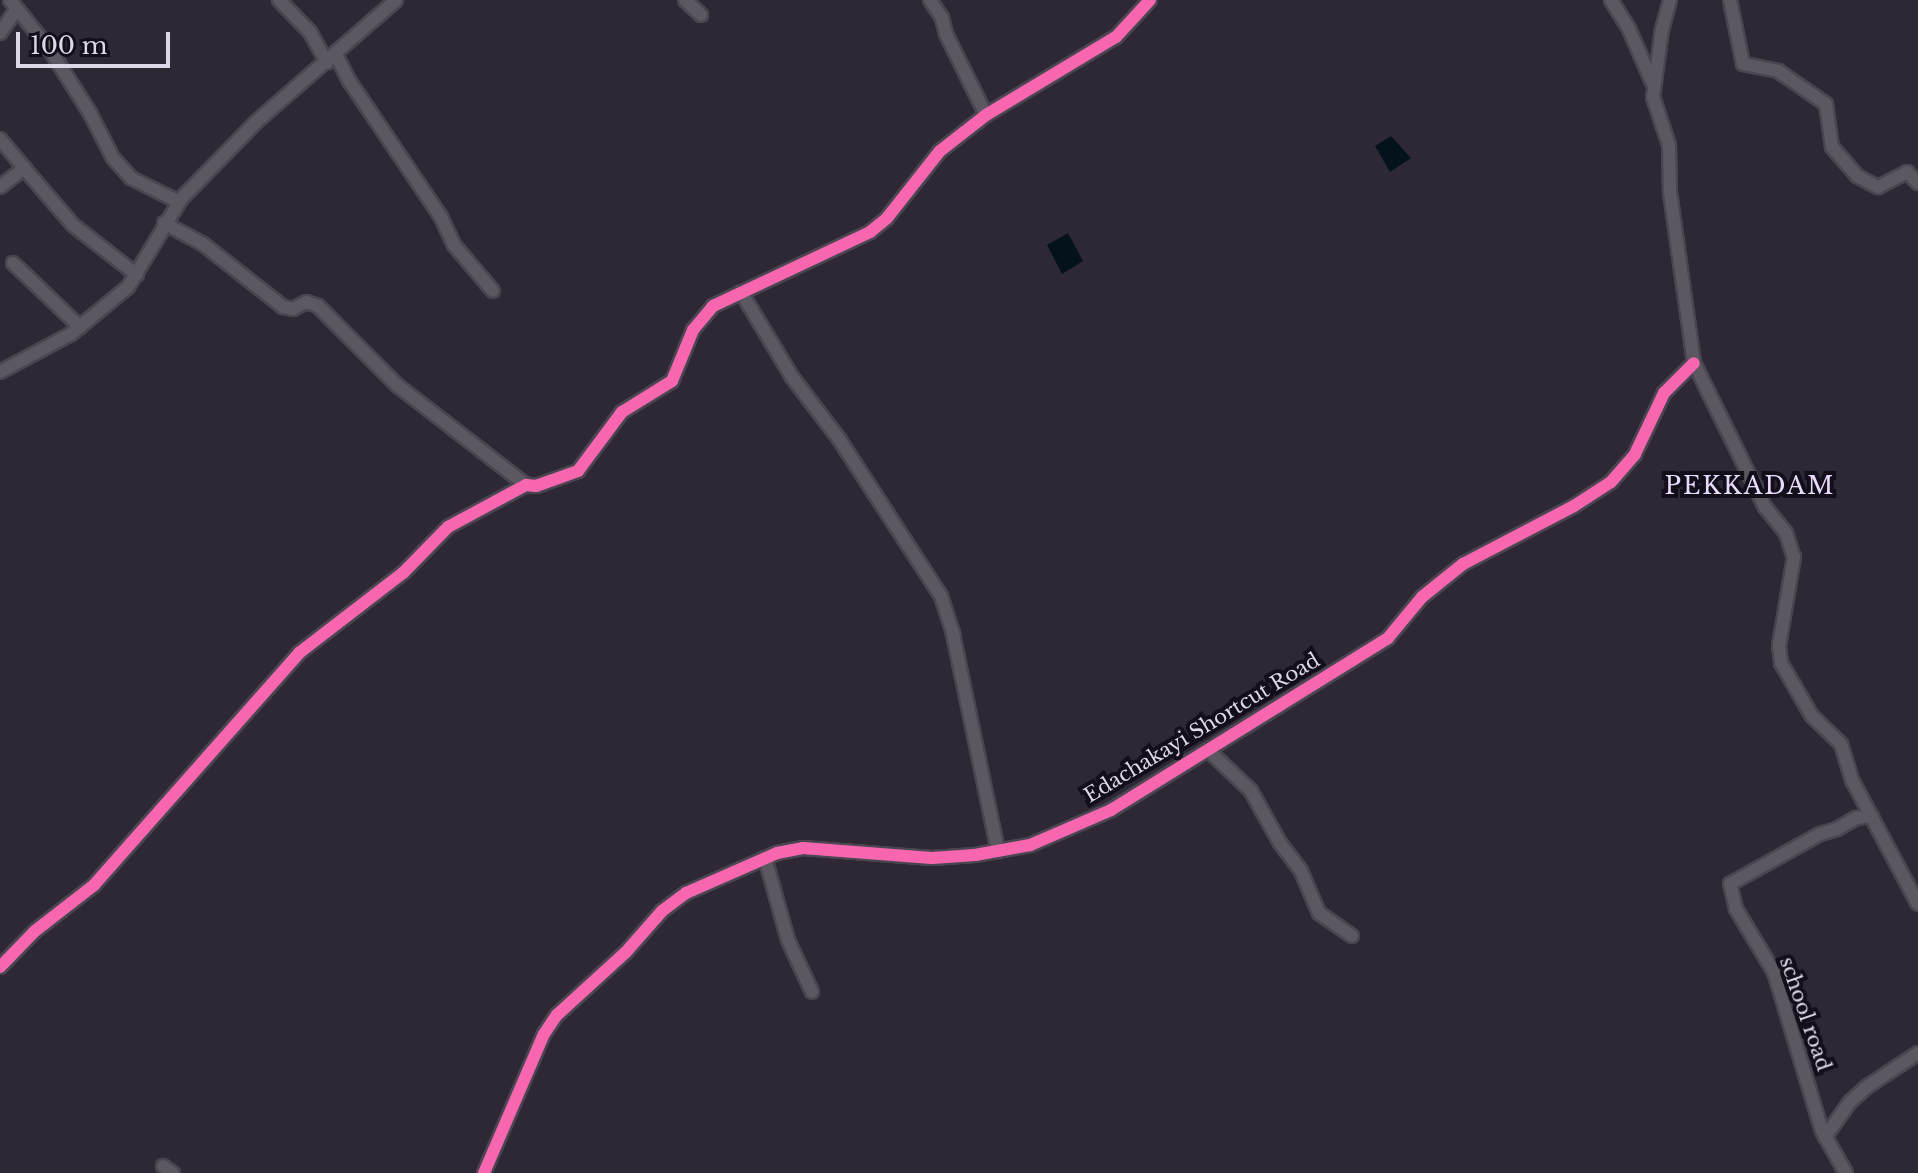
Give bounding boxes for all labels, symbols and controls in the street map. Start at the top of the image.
scale bar [20,16,174,66]
text: 100 m [30,31,108,60]
district label: PEKKADAM [1664,472,1836,500]
street label: Edachakayi Shortcut Road [1080,648,1324,808]
street label: school road [1774,954,1836,1074]

